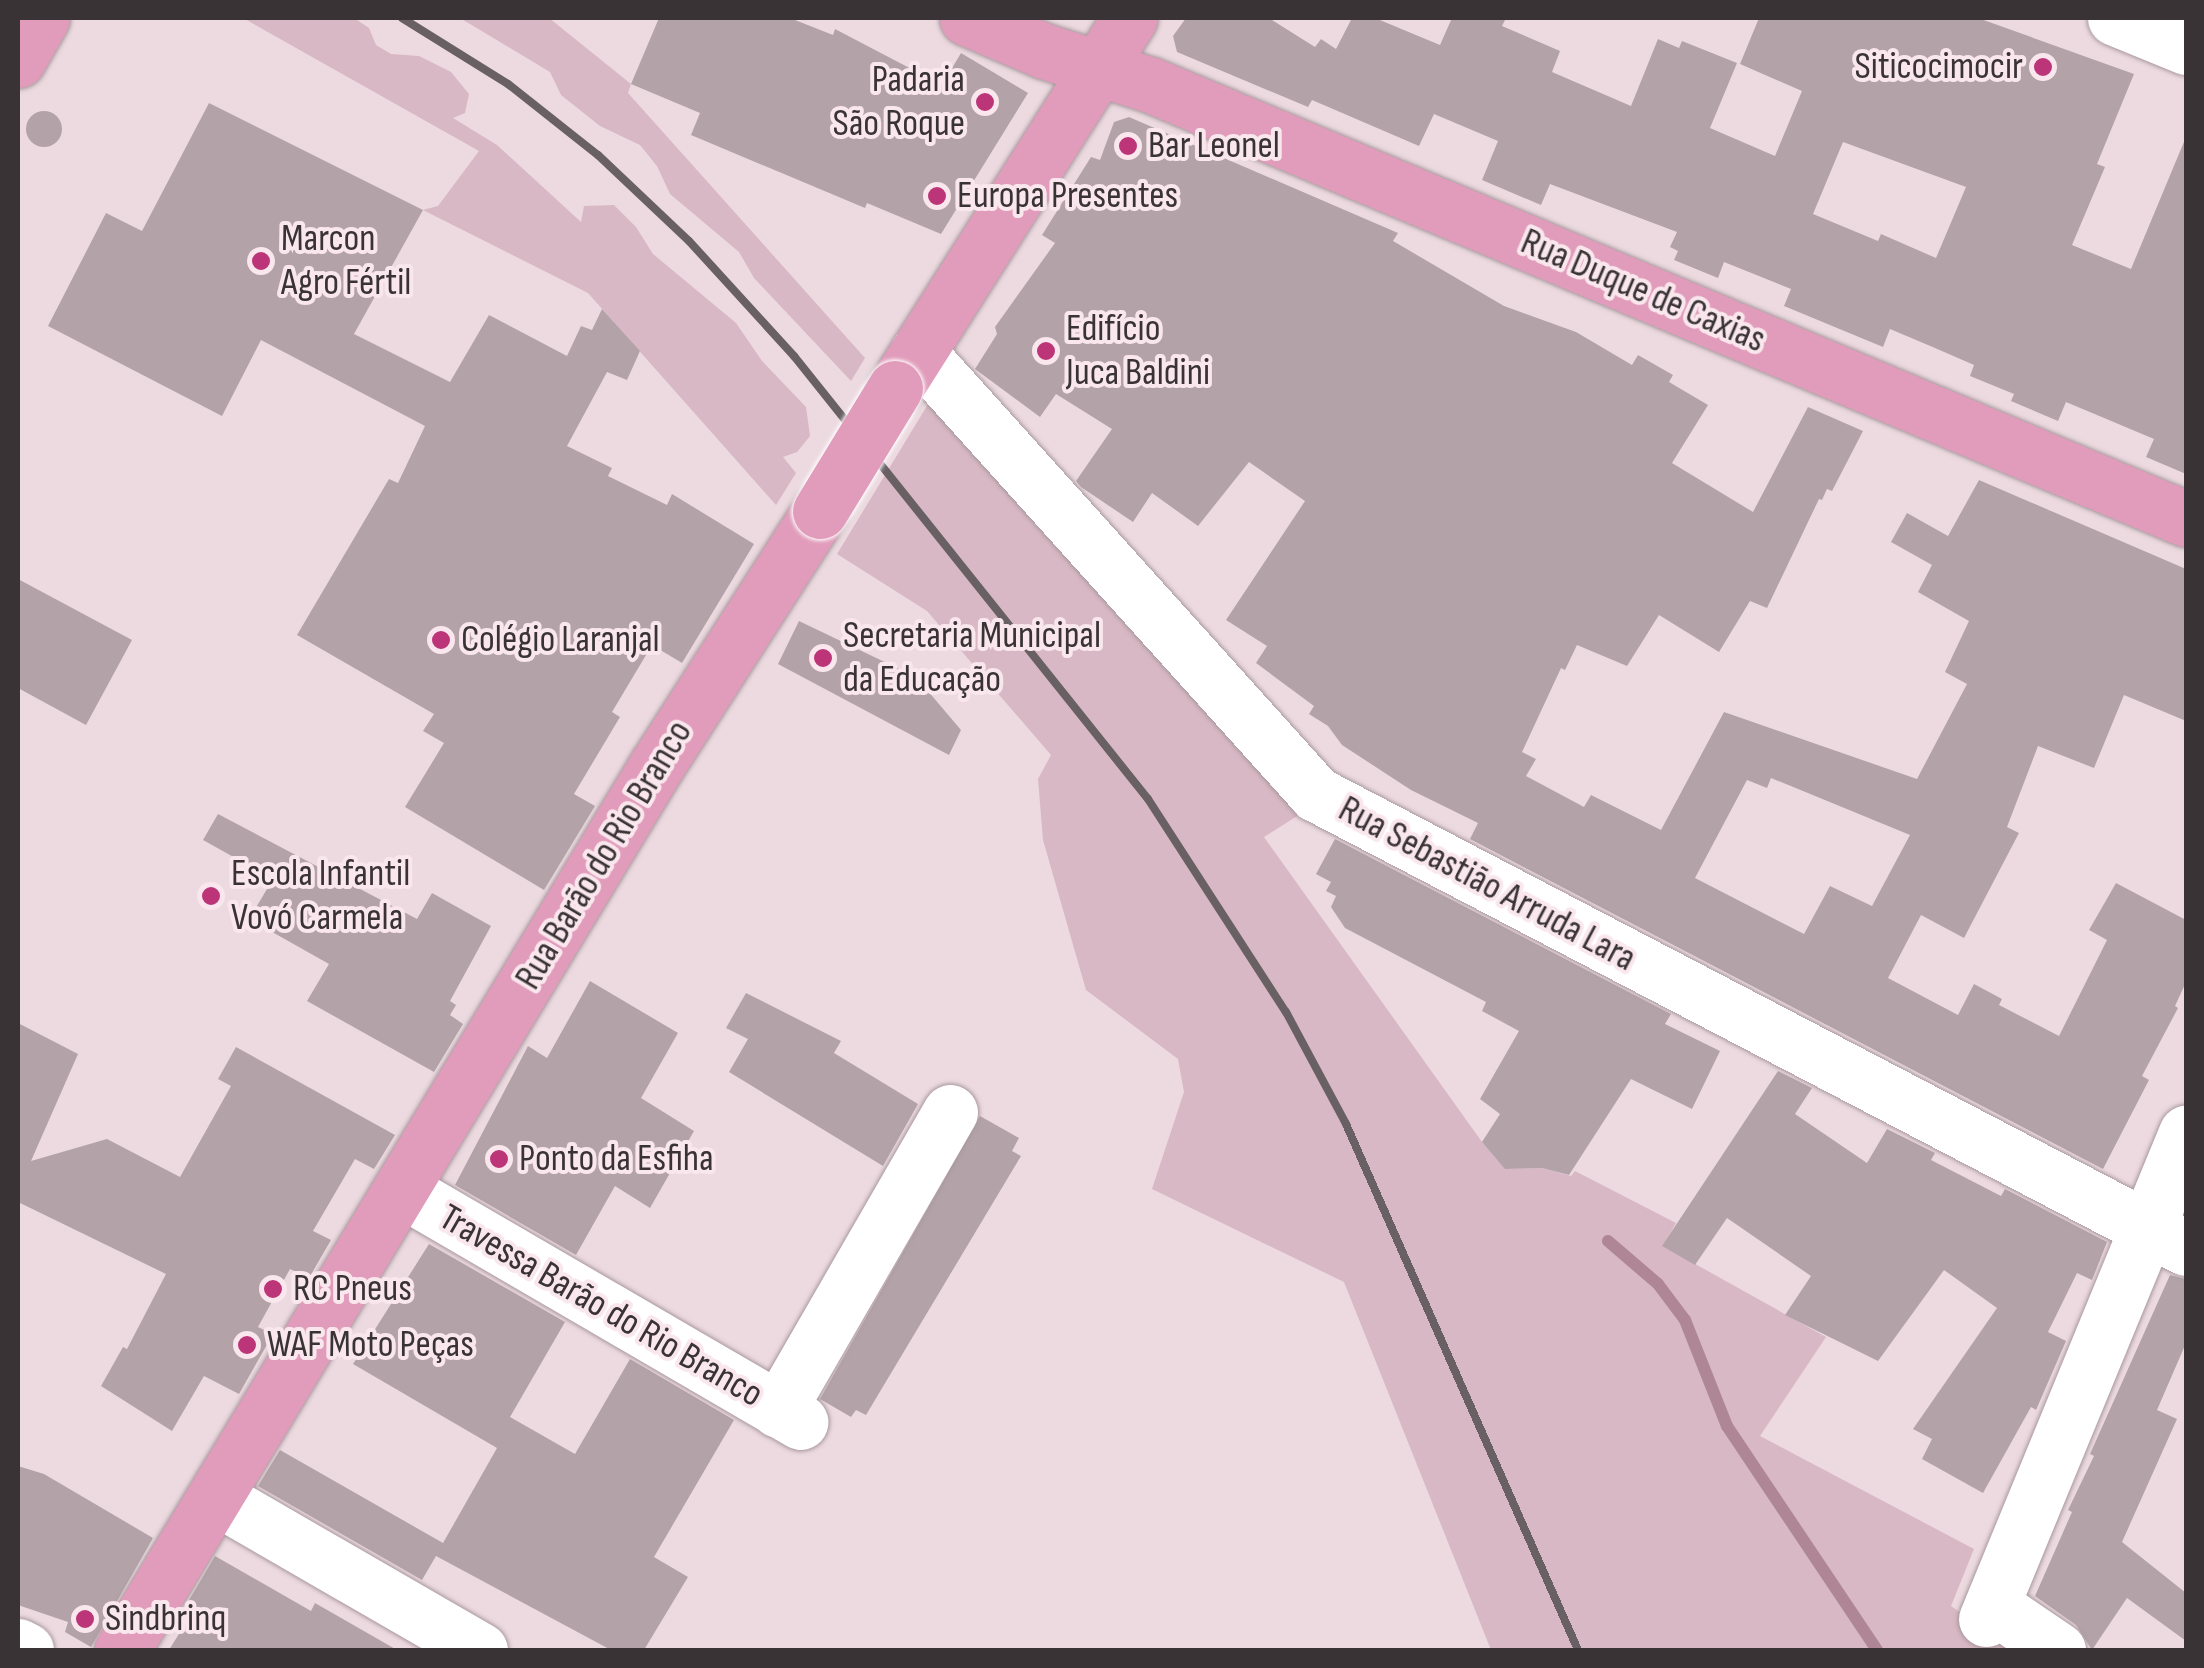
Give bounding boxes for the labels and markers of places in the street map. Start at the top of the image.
place label: Siticocimocir [1855,44,2023,90]
marker: Siticocimocir [2032,56,2054,78]
place label: Padaria São Roque [832,57,965,146]
marker: Padaria São Roque [974,91,996,113]
place label: Bar Leonel [1148,123,1280,169]
marker: Bar Leonel [1117,135,1139,157]
place label: Europa Presentes [957,173,1178,219]
marker: Europa Presentes [926,185,948,207]
place label: Marcon Agro Fértil [281,216,411,306]
marker: Marcon Agro Fértil [250,250,272,272]
place label: Edifício Juca Baldini [1066,306,1210,396]
marker: Edifício Juca Baldini [1035,340,1057,362]
place label: Secretaria Municipal da Educação [843,613,1101,702]
place label: Colégio Laranjal [461,617,660,663]
marker: Colégio Laranjal [430,629,452,651]
marker: Secretaria Municipal da Educação [812,647,834,669]
place label: Escola Infantil Vovó Carmela [231,851,410,941]
marker: Escola Infantil Vovó Carmela [200,885,222,907]
place label: Ponto da Esfiha [519,1136,714,1182]
marker: Ponto da Esfiha [488,1148,510,1170]
place label: RC Pneus [293,1266,412,1312]
marker: RC Pneus [262,1278,284,1300]
place label: WAF Moto Peças [267,1322,474,1368]
marker: WAF Moto Peças [236,1334,258,1356]
place label: Sindbrinq [105,1596,226,1642]
marker: Sindbrinq [74,1608,96,1630]

